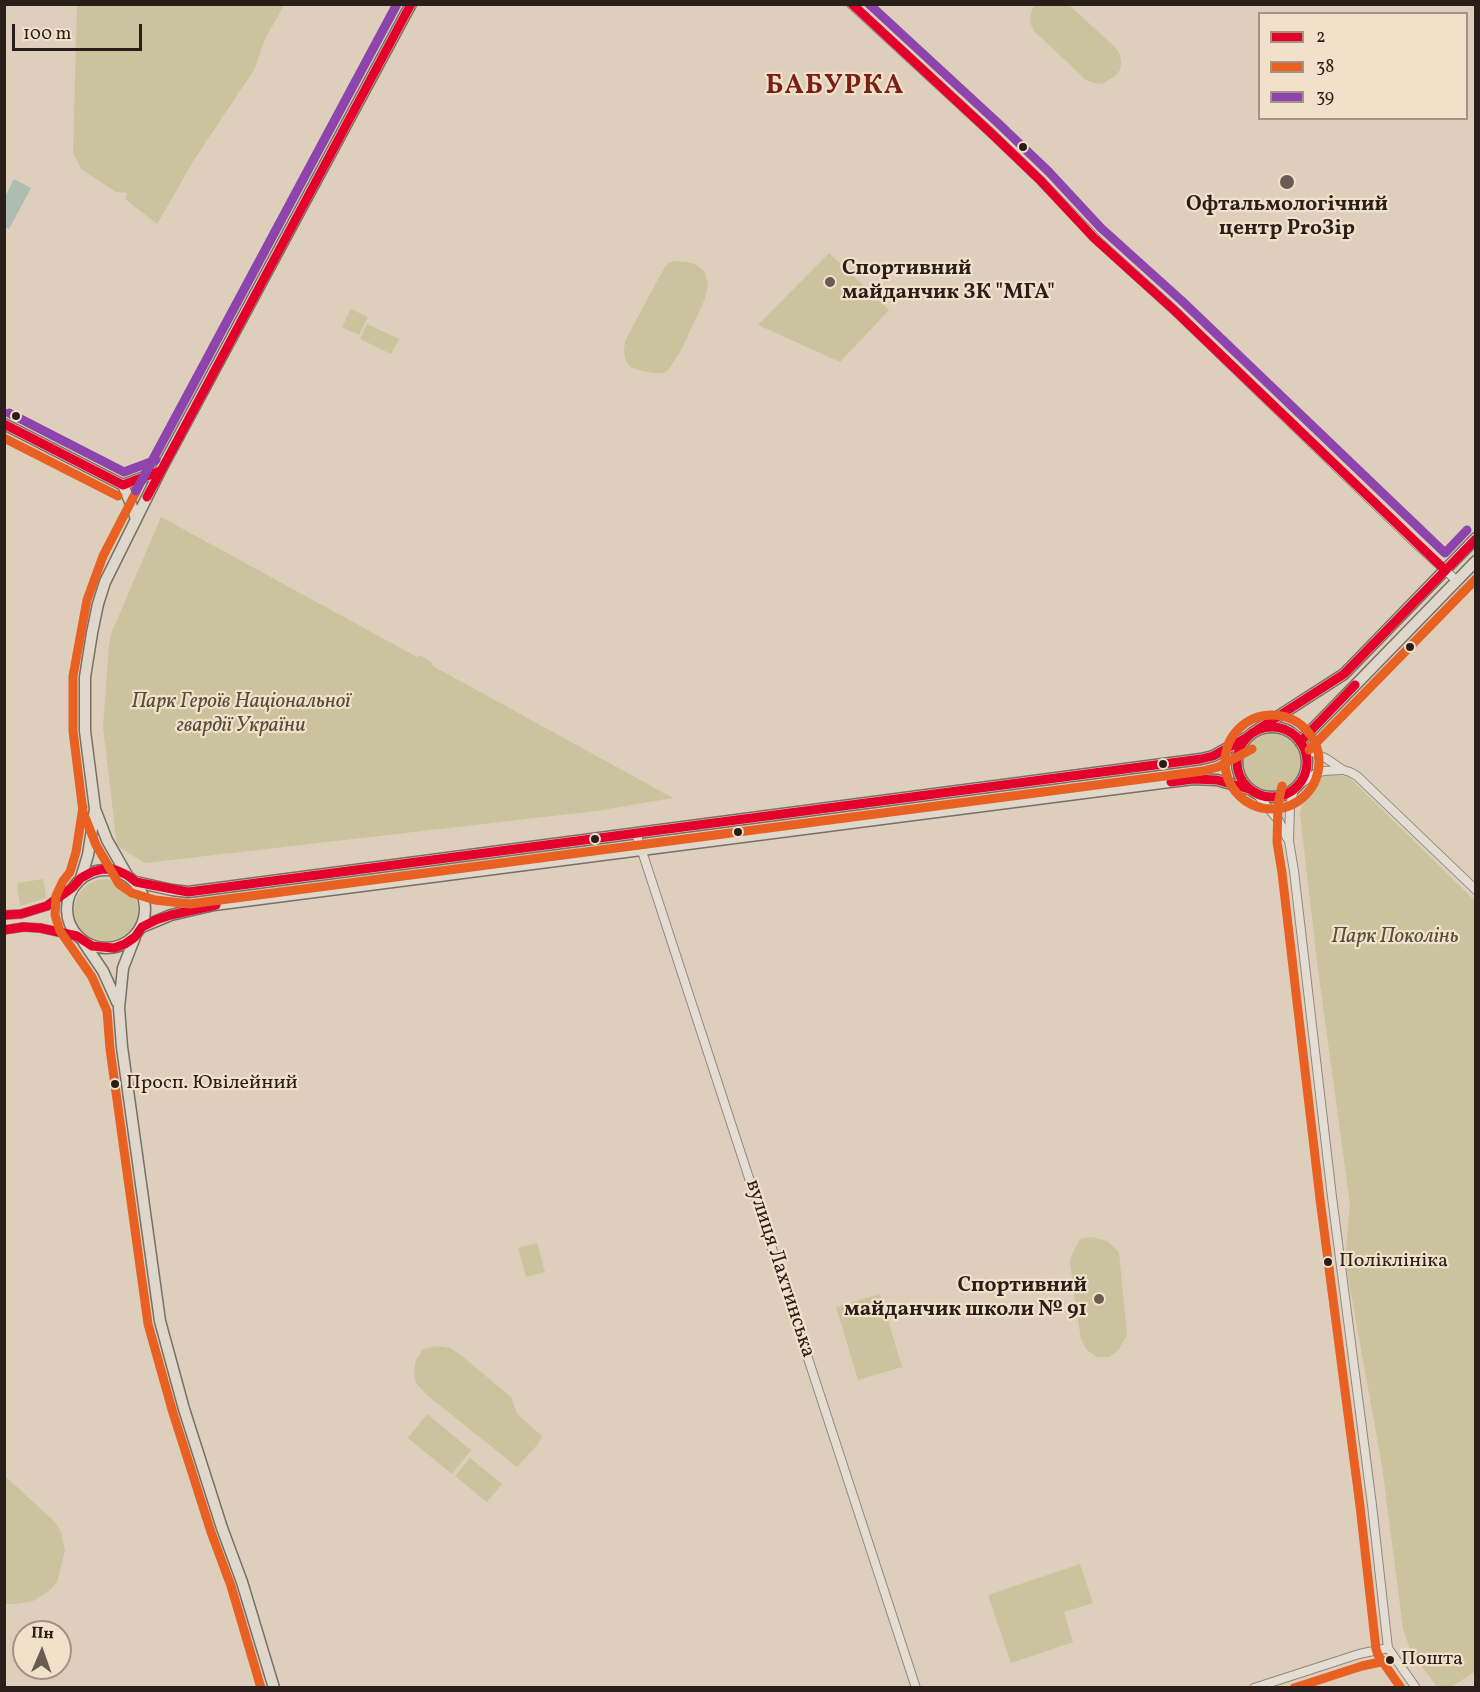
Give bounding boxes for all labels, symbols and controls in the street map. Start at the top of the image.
scale bar [15,12,146,50]
legend [1258,12,1468,120]
text: 100 m [23,22,72,47]
text: 2 [1316,25,1326,50]
text: 38 [1316,55,1334,80]
district label: БАБУРКА [765,72,905,104]
text: 39 [1316,85,1334,110]
unlabelled marker [1017,141,1029,153]
marker: Офтальмологічний центр ProЗір [1278,173,1296,191]
place label: Офтальмологічний центр ProЗір [1186,193,1388,243]
place label: Спортивний майданчик ЗК "МГА" [842,257,1055,307]
marker: Спортивний майданчик ЗК "МГА" [823,275,837,289]
unlabelled marker [10,410,22,422]
unlabelled marker [1404,641,1416,653]
park label: Парк Героїв Національної гвардії України [132,690,350,740]
unlabelled marker [1157,758,1169,770]
unlabelled marker [732,826,744,838]
unlabelled marker [589,833,601,845]
park label: Парк Поколінь [1332,925,1458,951]
place label: Просп. Ювілейний [126,1072,298,1096]
marker: Просп. Ювілейний [109,1078,121,1090]
street label: вулиця Лахтинська [738,1177,820,1361]
place label: Поліклініка [1339,1250,1448,1274]
marker: Поліклініка [1322,1256,1334,1268]
place label: Спортивний майданчик школи № 91 [844,1274,1087,1324]
marker: Спортивний майданчик школи № 91 [1092,1292,1106,1306]
north arrow [12,1620,72,1680]
text: Пн [31,1623,54,1645]
place label: Пошта [1401,1648,1463,1672]
marker: Пошта [1384,1654,1396,1666]

